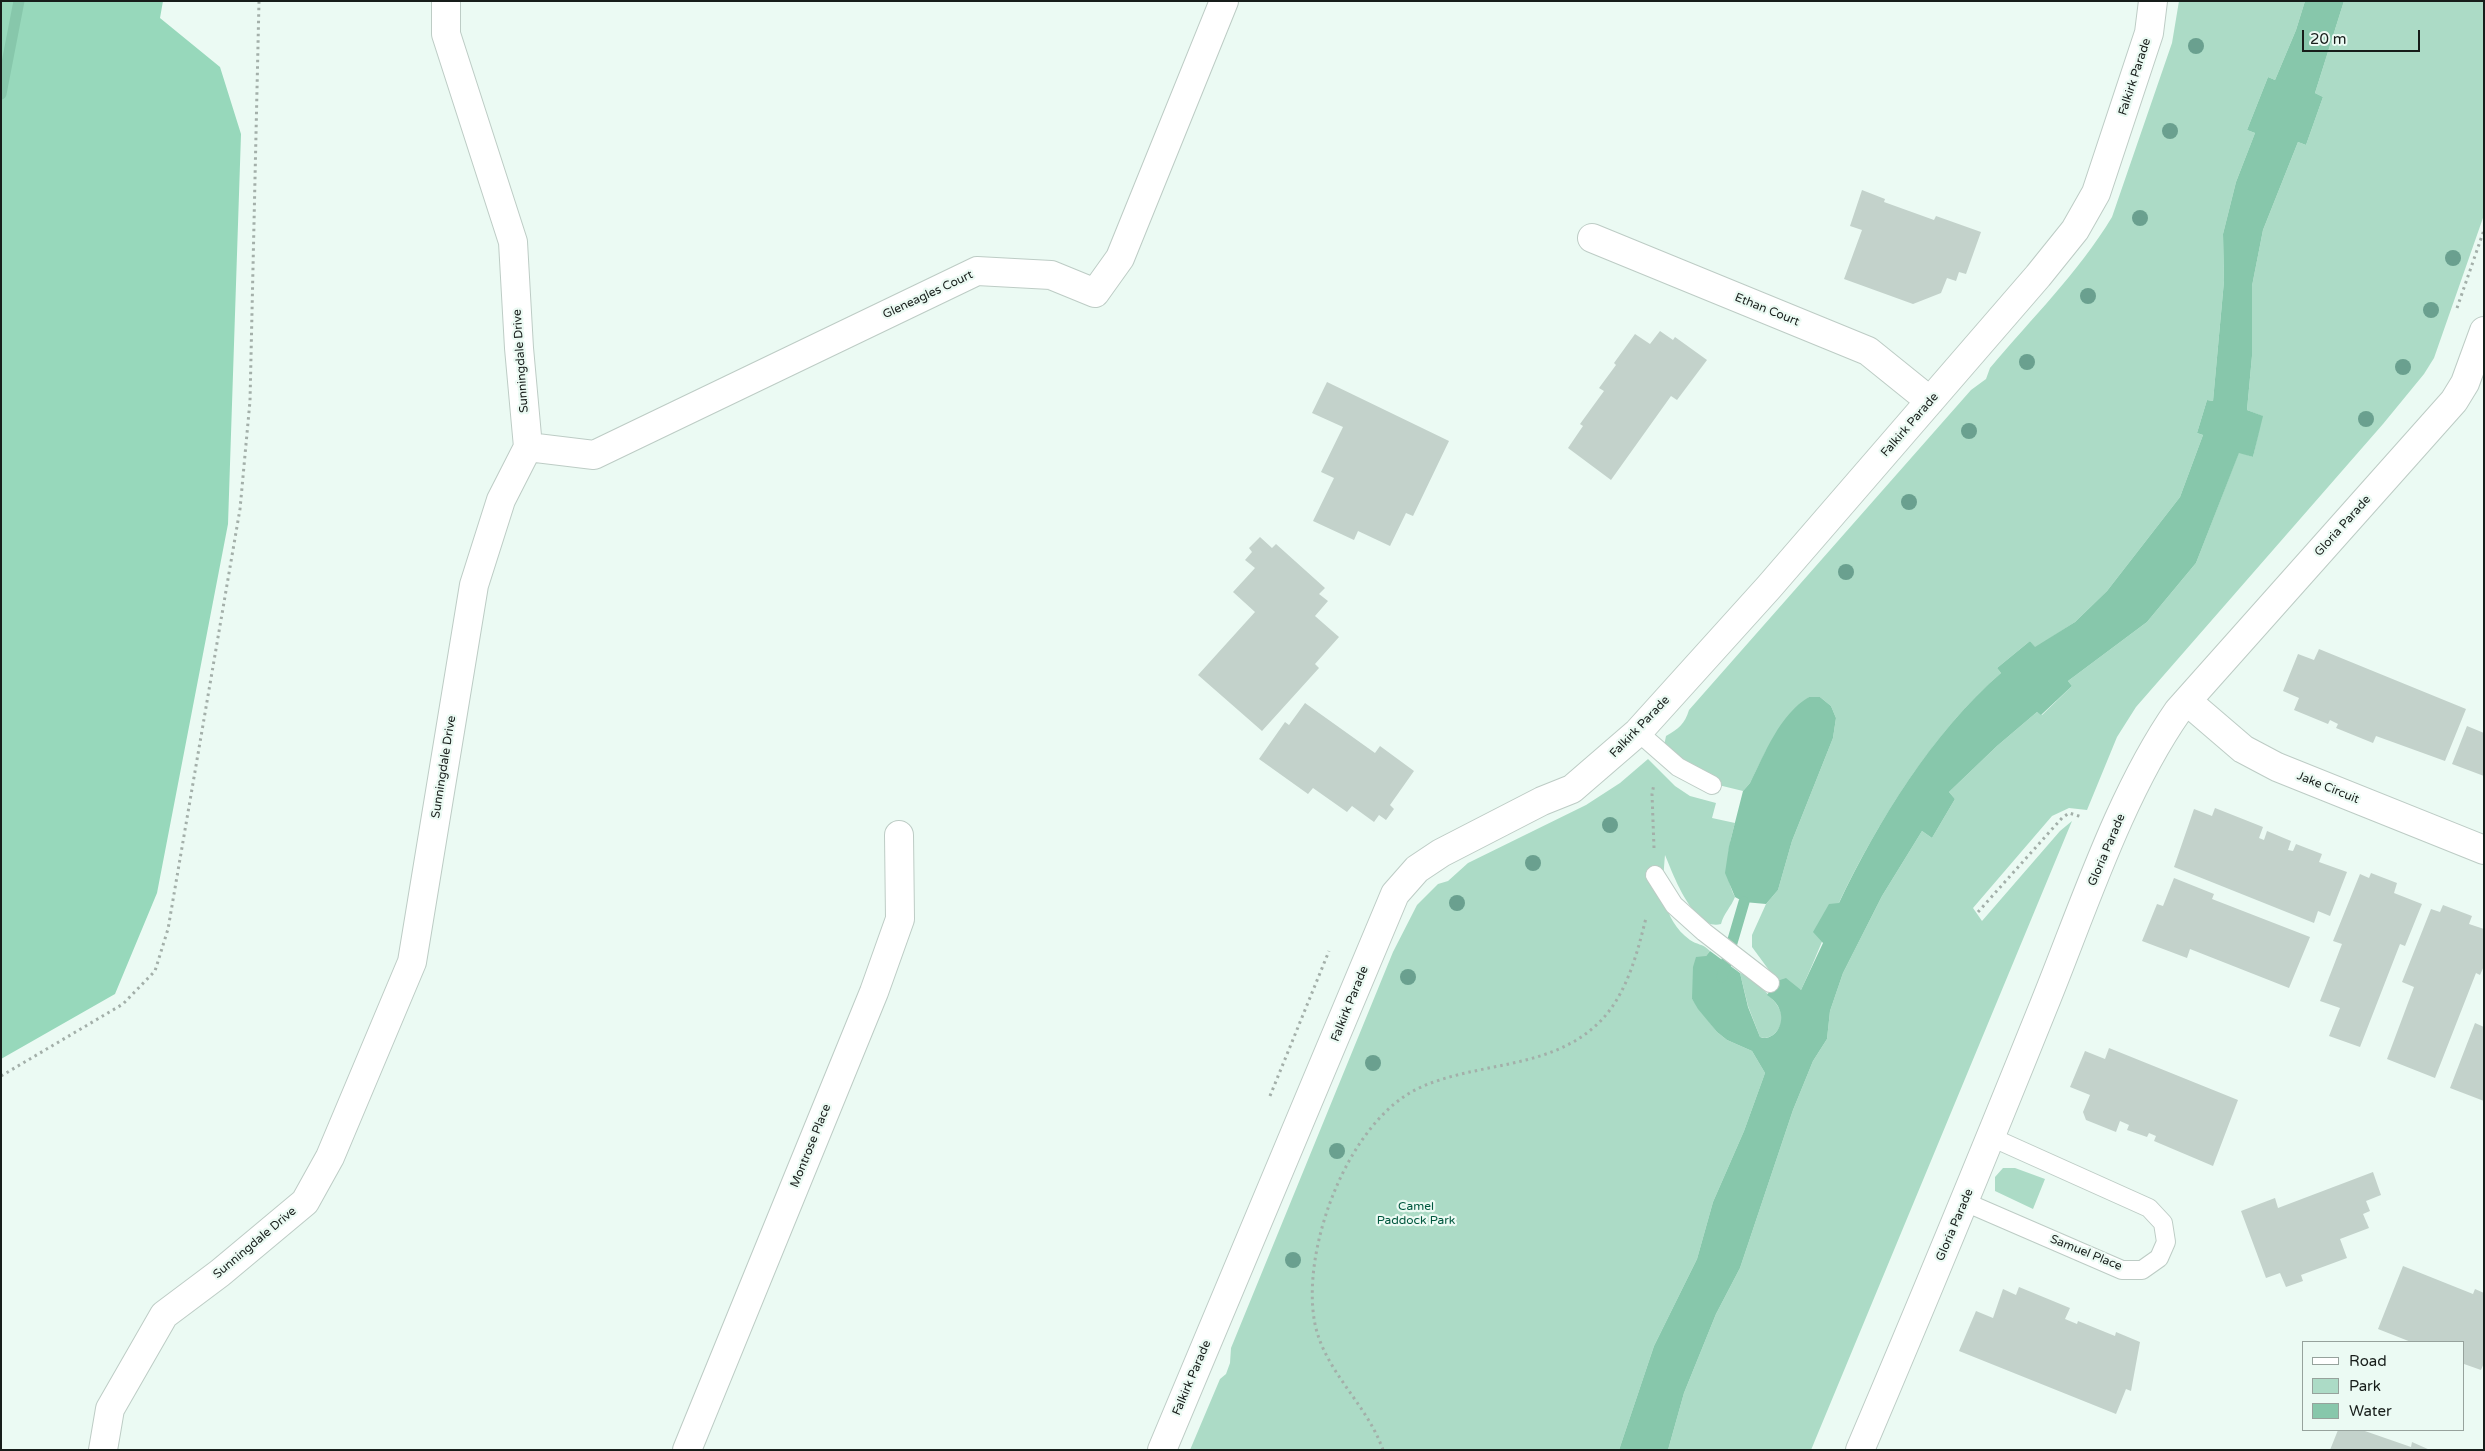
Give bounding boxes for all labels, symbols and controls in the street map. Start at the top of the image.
scale bar [2305,20,2422,52]
text: 20 m [2310,30,2347,48]
street label: Falkirk Parade [2116,37,2154,117]
street label: Gleneagles Court [881,268,975,322]
street label: Ethan Court [1733,291,1801,329]
street label: Sunningdale Drive [510,309,532,413]
street label: Falkirk Parade [1878,390,1942,460]
street label: Gloria Parade [2312,493,2374,559]
street label: Falkirk Parade [1607,693,1673,761]
street label: Sunningdale Drive [429,715,459,819]
street label: Jake Circuit [2295,769,2361,807]
street label: Gloria Parade [2085,812,2129,888]
street label: Falkirk Parade [1328,964,1372,1044]
street label: Montrose Place [788,1102,834,1190]
street label: Gloria Parade [1933,1187,1977,1263]
park label: Camel Paddock Park [1377,1200,1455,1228]
street label: Sunningdale Drive [211,1204,299,1282]
street label: Samuel Place [2048,1232,2124,1274]
street label: Falkirk Parade [1170,1338,1214,1418]
legend [2302,1341,2465,1431]
text: Road [2349,1352,2387,1370]
text: Park [2349,1377,2381,1395]
text: Water [2349,1402,2392,1420]

